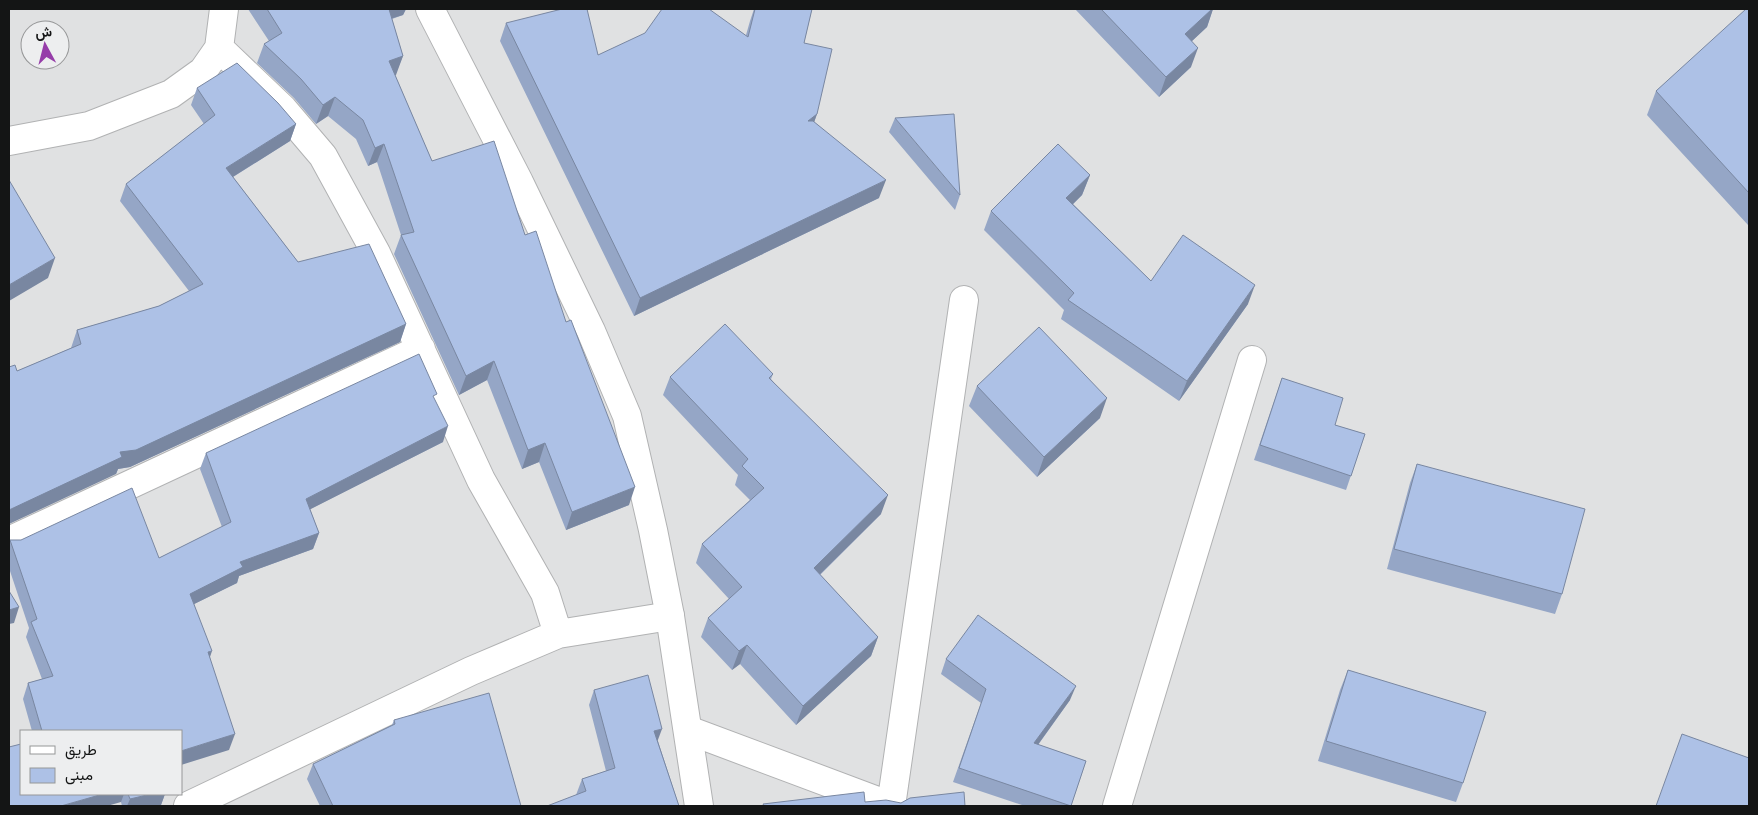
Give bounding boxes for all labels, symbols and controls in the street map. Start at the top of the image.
north arrow [20,20,70,70]
text: ش [34,21,53,43]
legend [20,730,182,795]
text: طريق [65,739,97,760]
text: مبنى [65,764,93,785]

